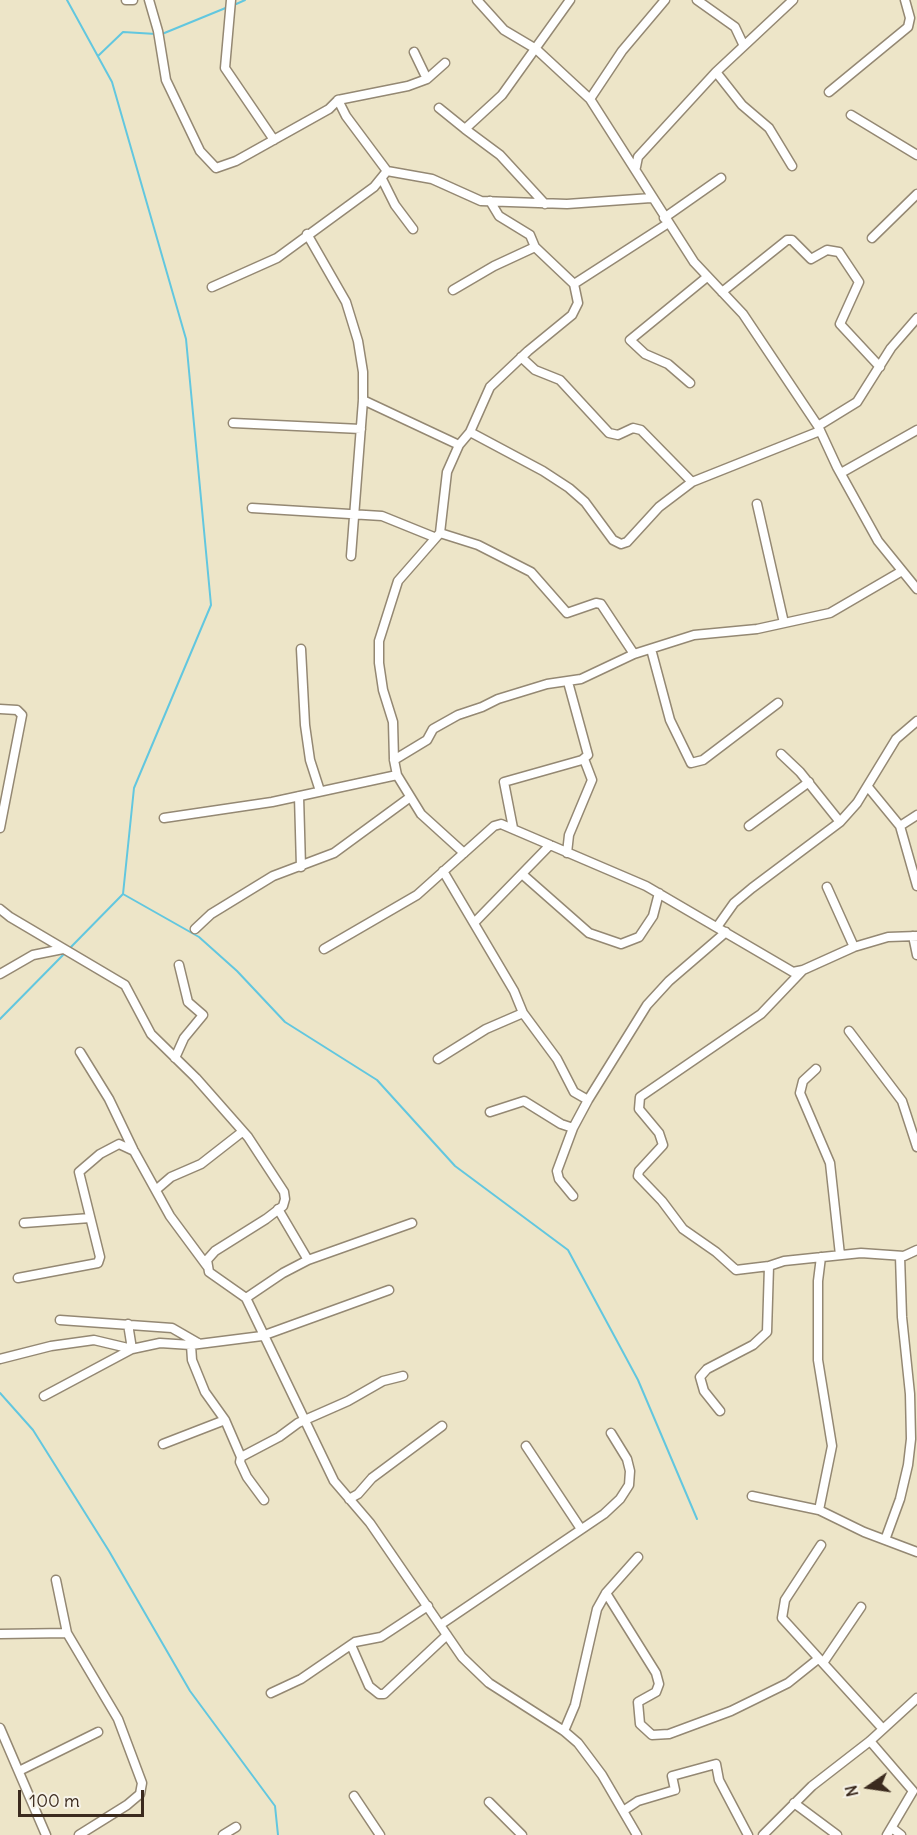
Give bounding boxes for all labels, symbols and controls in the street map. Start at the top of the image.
north arrow [839,1757,899,1817]
scale bar [21,1778,147,1816]
text: N [840,1783,862,1799]
text: 100 m [29,1789,80,1812]

